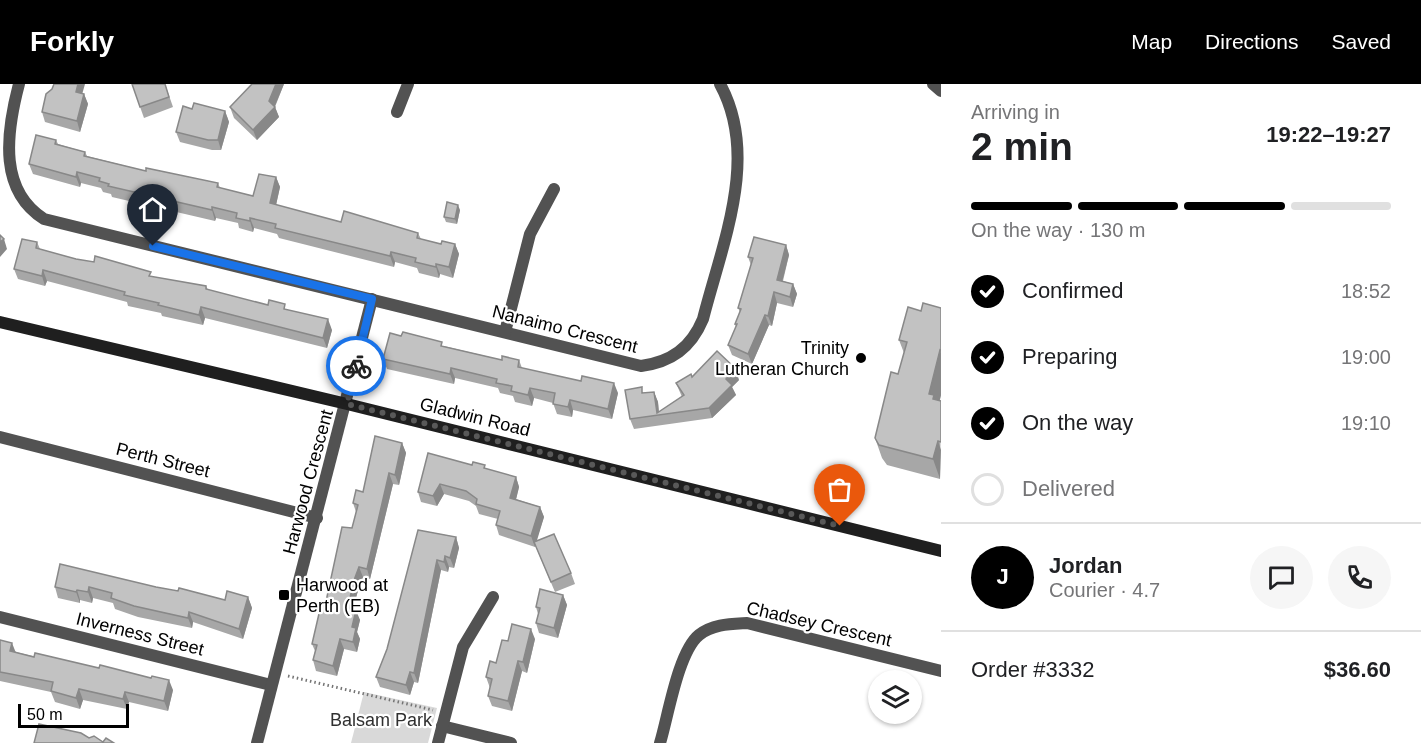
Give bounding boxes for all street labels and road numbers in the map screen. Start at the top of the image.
street label: Nanaimo Crescent [490,301,640,357]
street label: Gladwin Road [418,394,532,440]
street label: Harwood Crescent [279,407,337,557]
street label: Perth Street [114,439,212,481]
street label: Chadsey Crescent [745,598,893,650]
street label: Inverness Street [74,608,206,660]

